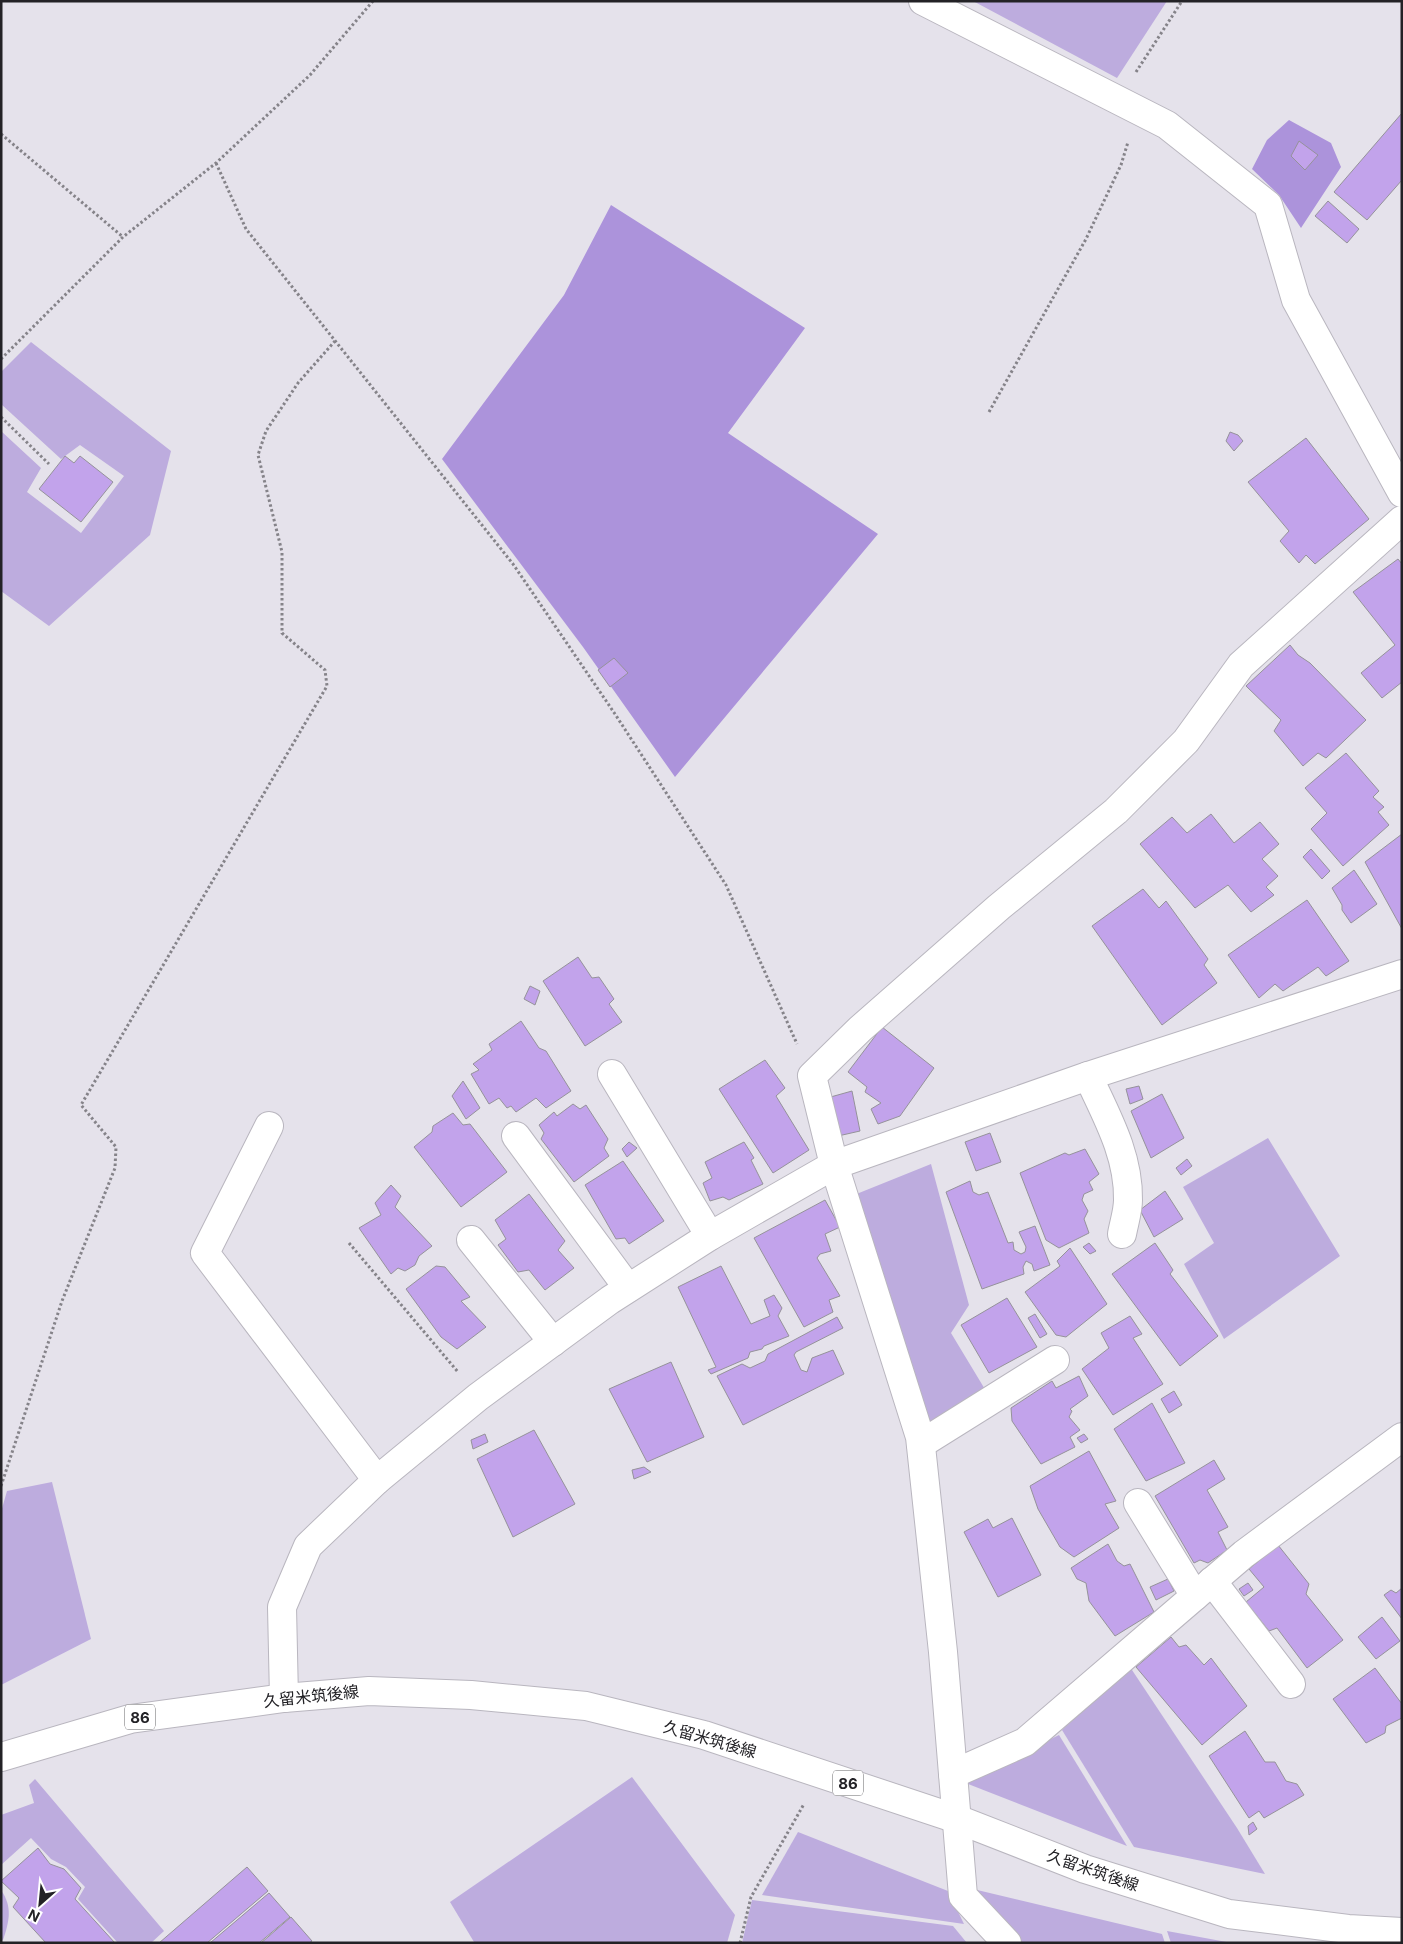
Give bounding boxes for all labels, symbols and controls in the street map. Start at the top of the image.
street label: 久留米筑後線 [262,1681,360,1711]
road number: 86 [125,1704,155,1730]
street label: 久留米筑後線 [661,1716,759,1762]
road number: 86 [833,1770,863,1796]
street label: 久留米筑後線 [1044,1845,1142,1895]
north arrow [15,1879,65,1929]
text: N [25,1906,42,1926]

